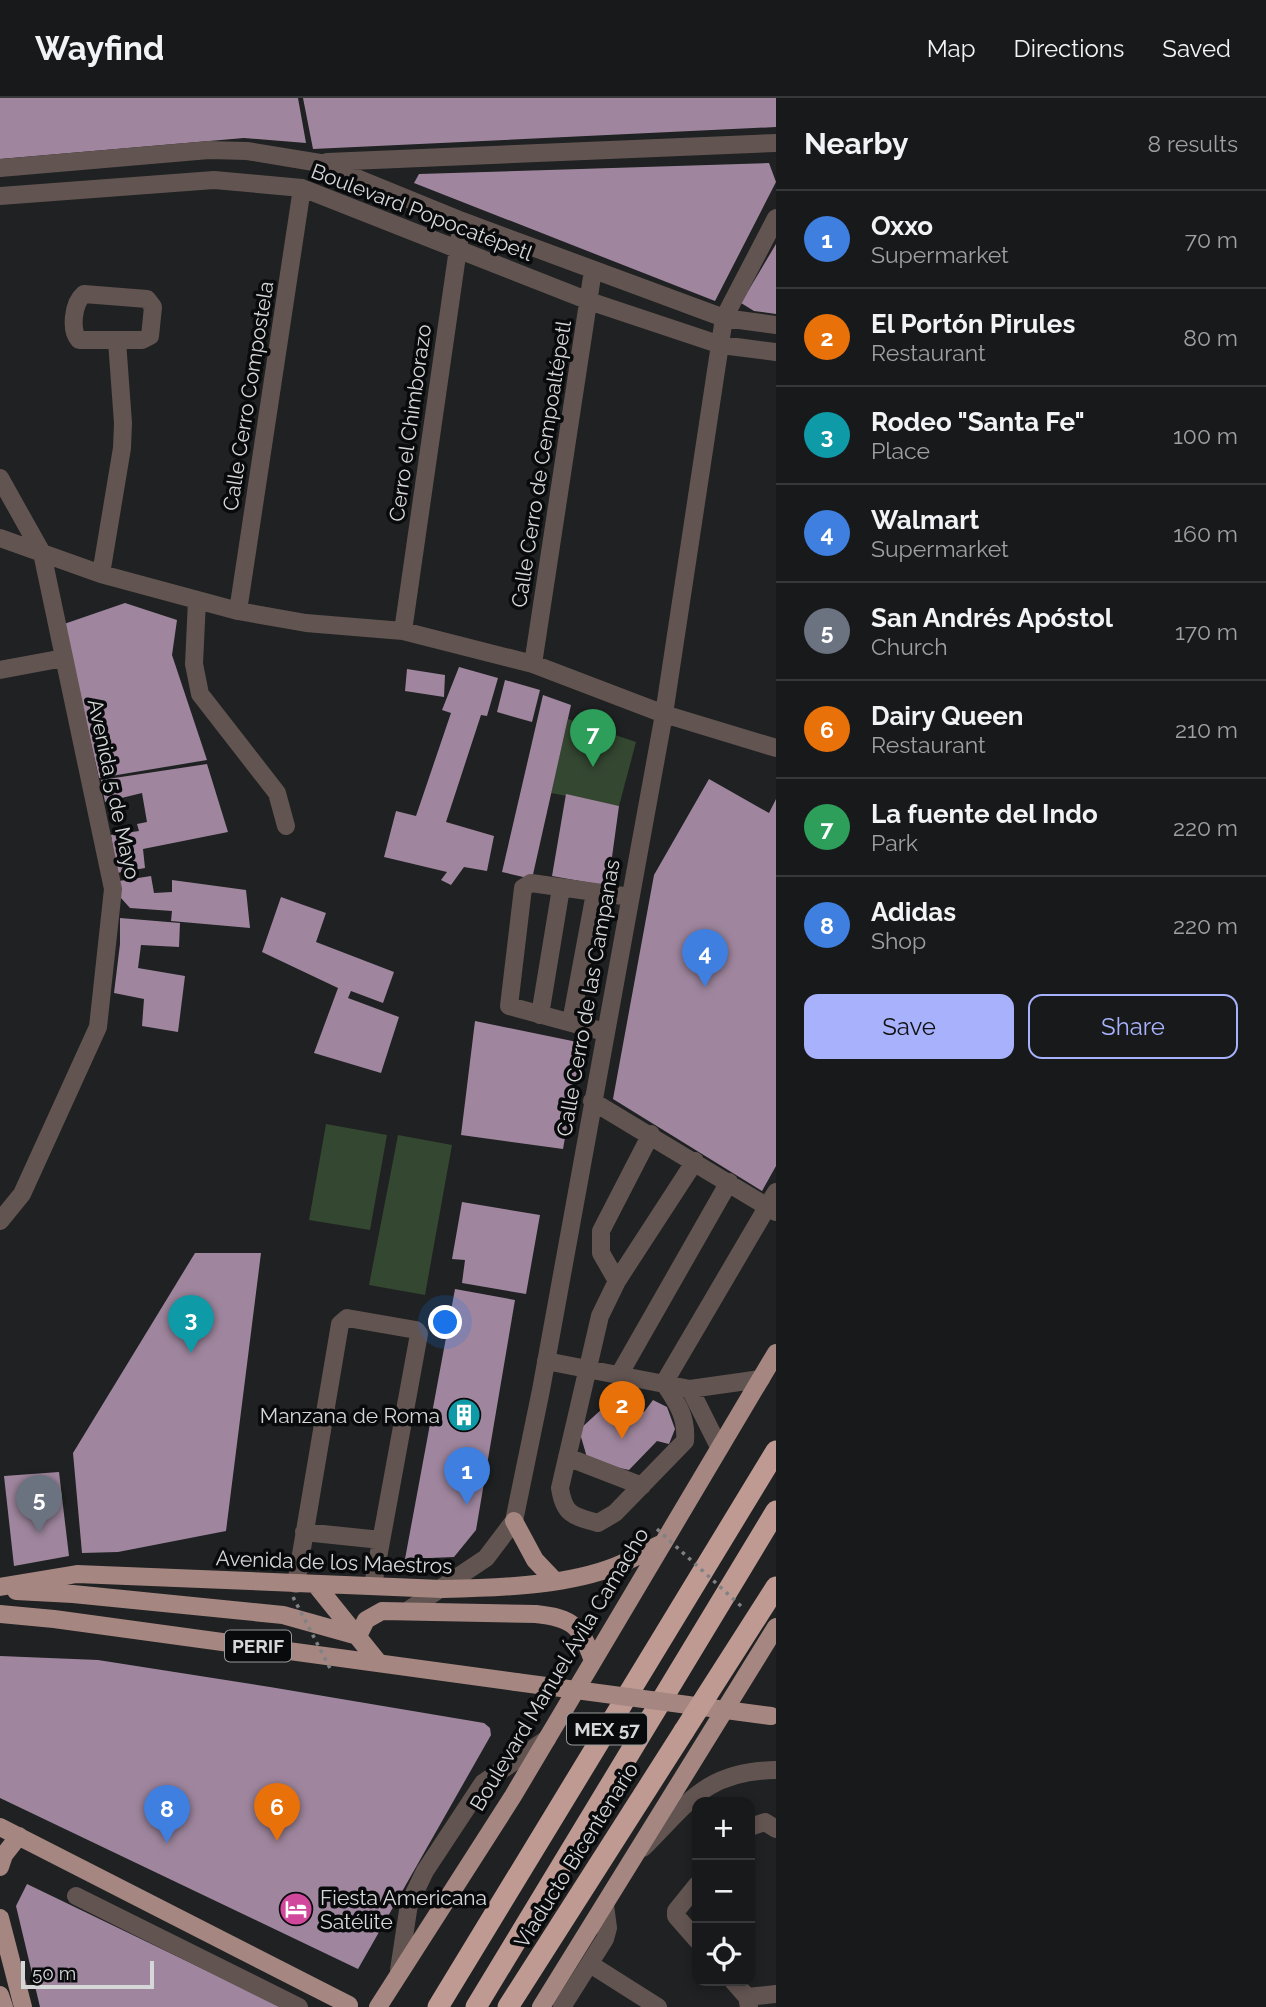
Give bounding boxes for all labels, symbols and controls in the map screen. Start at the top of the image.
text: Wayfind [35,29,164,68]
text: Map [927,34,976,63]
text: Directions [1014,34,1124,63]
text: Saved [1162,34,1231,63]
text: Nearby [804,126,908,161]
text: 8 results [1147,130,1238,157]
street label: Boulevard Popocatépetl [308,158,537,266]
text: Oxxo [871,211,933,241]
text: 1 [821,226,833,253]
text: 70 m [1185,226,1238,253]
text: Supermarket [871,241,1009,268]
street label: Calle Cerro Compostela [218,279,278,513]
text: El Portón Pirules [871,309,1075,339]
street label: Calle Cerro de Cempoaltépetl [506,318,576,609]
street label: Cerro el Chimborazo [384,323,436,523]
text: 2 [821,324,833,351]
text: 80 m [1183,324,1238,351]
text: Restaurant [871,339,986,366]
text: Rodeo "Santa Fe" [871,407,1085,437]
text: 3 [821,422,833,449]
text: 100 m [1173,422,1238,449]
text: Place [871,437,930,464]
text: Walmart [871,505,979,535]
text: 4 [820,520,834,547]
text: 160 m [1173,520,1238,547]
text: Supermarket [871,535,1009,562]
text: San Andrés Apóstol [871,603,1113,633]
text: 5 [821,618,833,645]
text: 170 m [1175,618,1238,645]
text: Church [871,633,948,660]
street label: Avenida 5 de Mayo [83,697,145,881]
text: Dairy Queen [871,701,1024,731]
pin: 7 [570,709,616,767]
text: 6 [820,716,834,743]
text: 210 m [1175,716,1238,743]
text: Restaurant [871,731,986,758]
text: La fuente del Indo [871,799,1098,829]
text: 7 [821,814,833,841]
text: 220 m [1173,814,1238,841]
text: Park [871,829,918,856]
street label: Calle Cerro de las Campanas [551,858,625,1138]
text: Adidas [871,897,956,927]
text: 8 [820,912,834,939]
text: 220 m [1173,912,1238,939]
text: Shop [871,927,926,954]
pin: 4 [682,929,728,987]
button: Save [804,994,1014,1059]
button: Share [1028,994,1238,1059]
pin: 3 [168,1295,214,1353]
your location [428,1305,462,1339]
pin: 2 [599,1381,645,1439]
building icon: Manzana de Roma [445,1396,483,1434]
place label: Manzana de Roma [260,1403,440,1428]
pin: 1 [444,1447,490,1505]
pin: 5 [16,1475,62,1533]
street label: Boulevard Manuel Ávila Camacho [464,1523,654,1815]
street label: Avenida de los Maestros [215,1545,453,1579]
road number: PERIF [225,1630,291,1662]
road number: MEX 57 [567,1714,647,1744]
street label: Viaducto Bicentenario [509,1758,643,1952]
pin: 6 [254,1783,300,1841]
pin: 8 [144,1785,190,1843]
map controls [692,1797,755,1986]
button: + [692,1797,755,1860]
button: − [692,1860,755,1923]
place label: Fiesta Americana Satélite [320,1885,487,1934]
hotel icon: Fiesta Americana Satélite [277,1890,315,1928]
button: locate [692,1923,755,1986]
scale bar [21,1958,154,1990]
text: 50 m [32,1962,76,1984]

